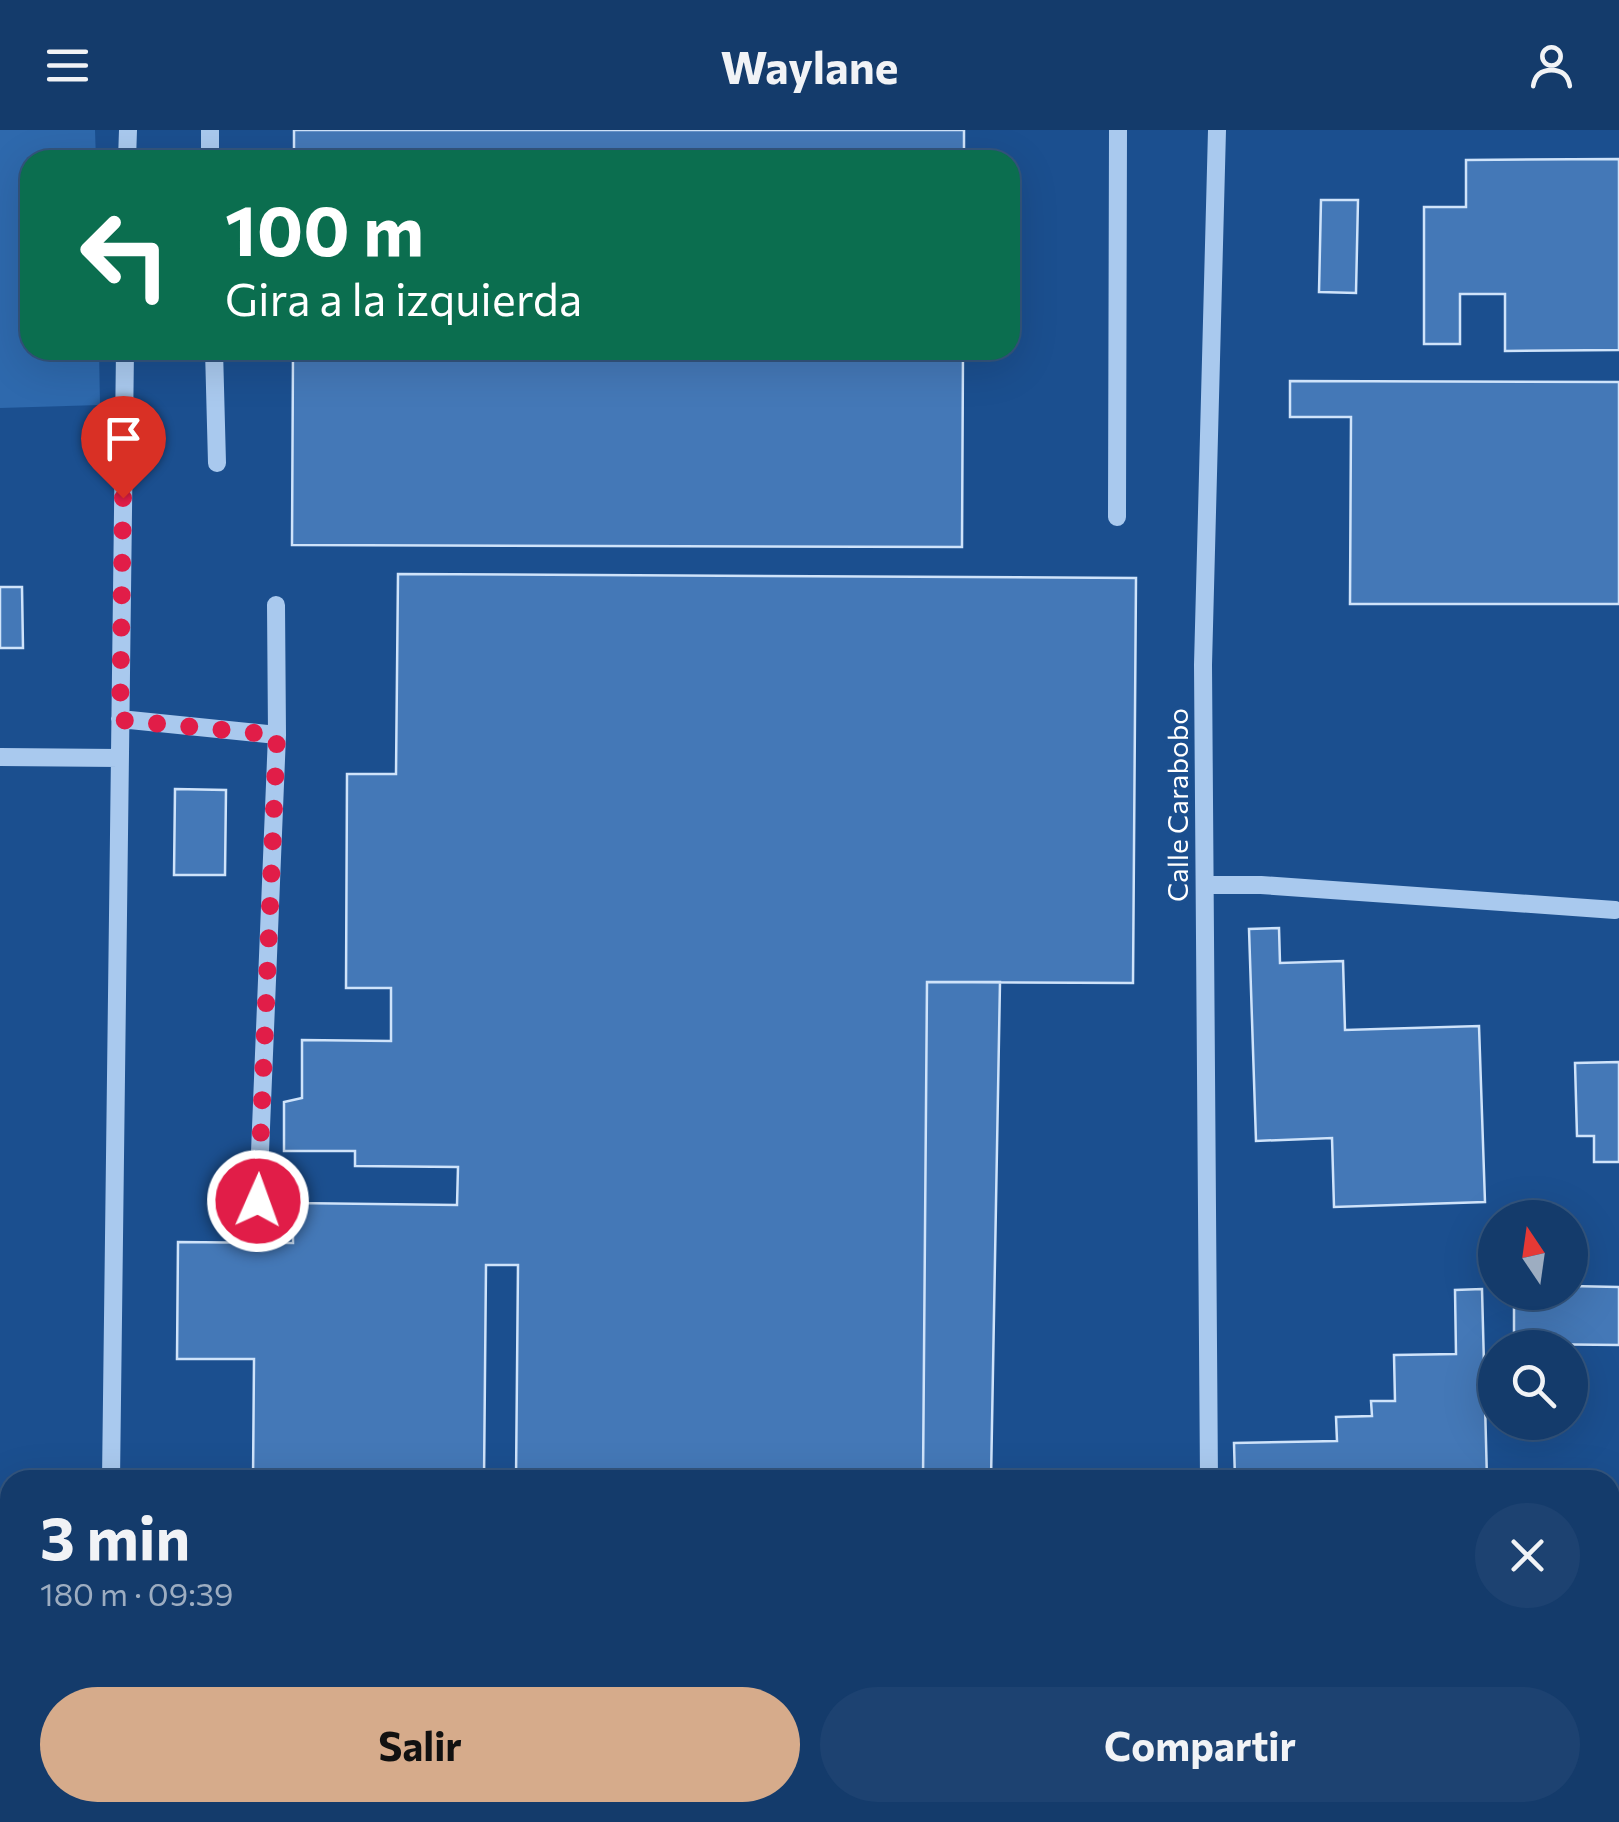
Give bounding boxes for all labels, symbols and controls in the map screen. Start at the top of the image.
icon: menu [40,38,95,93]
text: Waylane [720,38,899,93]
icon: person [1524,38,1579,93]
text: 100 m [225,185,424,270]
icon: left [60,190,190,320]
text: Gira a la izquierda [225,270,582,325]
pin [81,396,166,499]
icon: arrive [96,411,151,466]
street label: Calle Carabobo [1160,708,1194,902]
position arrow [206,1149,310,1253]
north arrow [1478,1200,1588,1310]
map controls [1478,1200,1588,1440]
button: search [1478,1330,1588,1440]
text: 3 min [40,1499,190,1572]
button: close [1475,1503,1580,1608]
text: 180 m · 09:39 [40,1573,233,1613]
button: Salir [40,1687,800,1802]
button: Compartir [820,1687,1580,1802]

